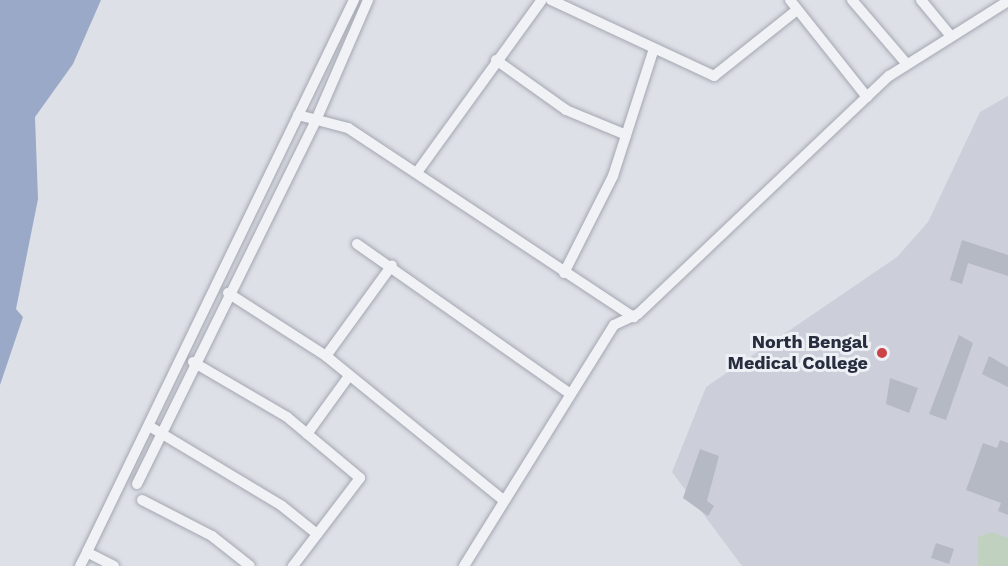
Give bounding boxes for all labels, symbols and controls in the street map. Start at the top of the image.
place label: North Bengal Medical College [727,332,868,374]
marker: North Bengal Medical College [873,344,891,362]

